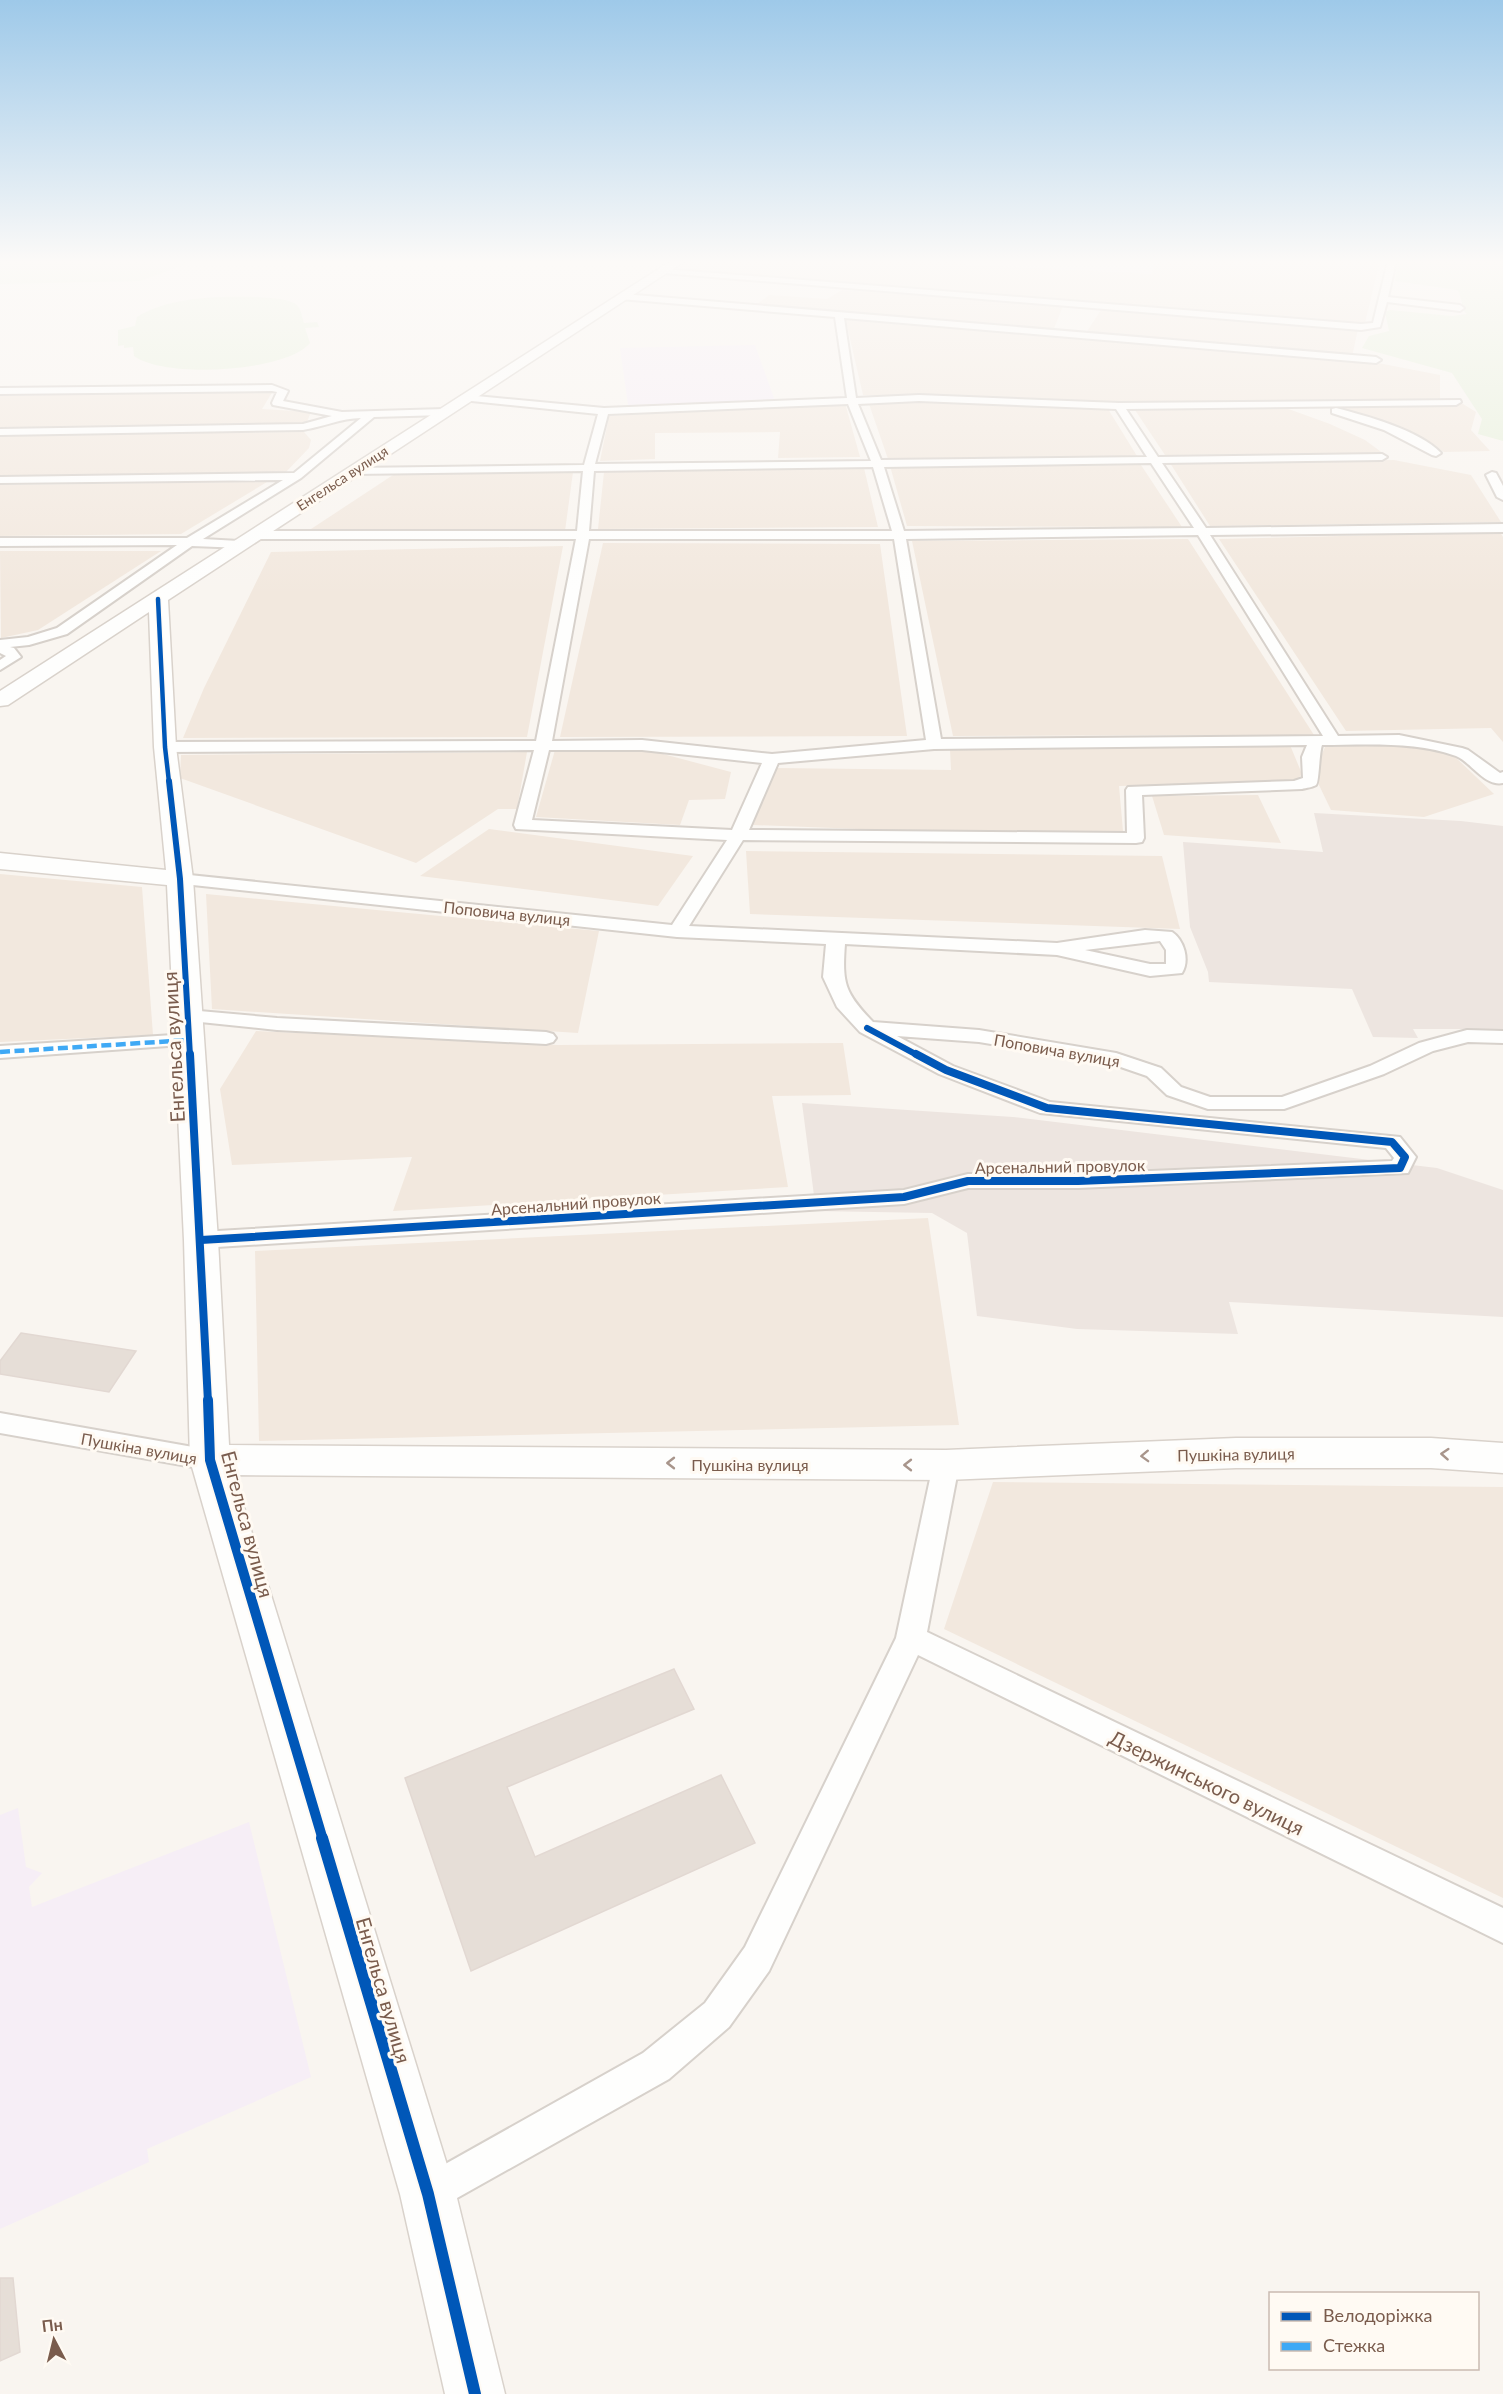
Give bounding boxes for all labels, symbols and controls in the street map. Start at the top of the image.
street label: Енгельса вулиця [293,442,391,514]
street label: Поповича вулиця [443,897,571,929]
street label: Енгельса вулиця [157,971,189,1123]
street label: Поповича вулиця [993,1030,1121,1070]
street label: Арсенальний провулок [975,1155,1146,1177]
street label: Арсенальний провулок [490,1188,662,1218]
street label: Пушкіна вулиця [79,1428,199,1468]
street label: Пушкіна вулиця [1177,1443,1295,1465]
street label: Енгельса вулиця [217,1448,279,1600]
one-way arrow [1440,1448,1449,1461]
one-way arrow [1140,1450,1149,1463]
street label: Пушкіна вулиця [691,1455,809,1474]
one-way arrow [666,1457,675,1469]
one-way arrow [903,1459,912,1471]
street label: Дзержинського вулиця [1106,1724,1308,1840]
street label: Енгельса вулиця [352,1914,416,2066]
legend [1269,2292,1479,2370]
text: Велодоріжка [1323,2304,1432,2326]
north arrow [24,2310,84,2370]
text: Пн [41,2314,64,2335]
text: Стежка [1323,2334,1385,2356]

